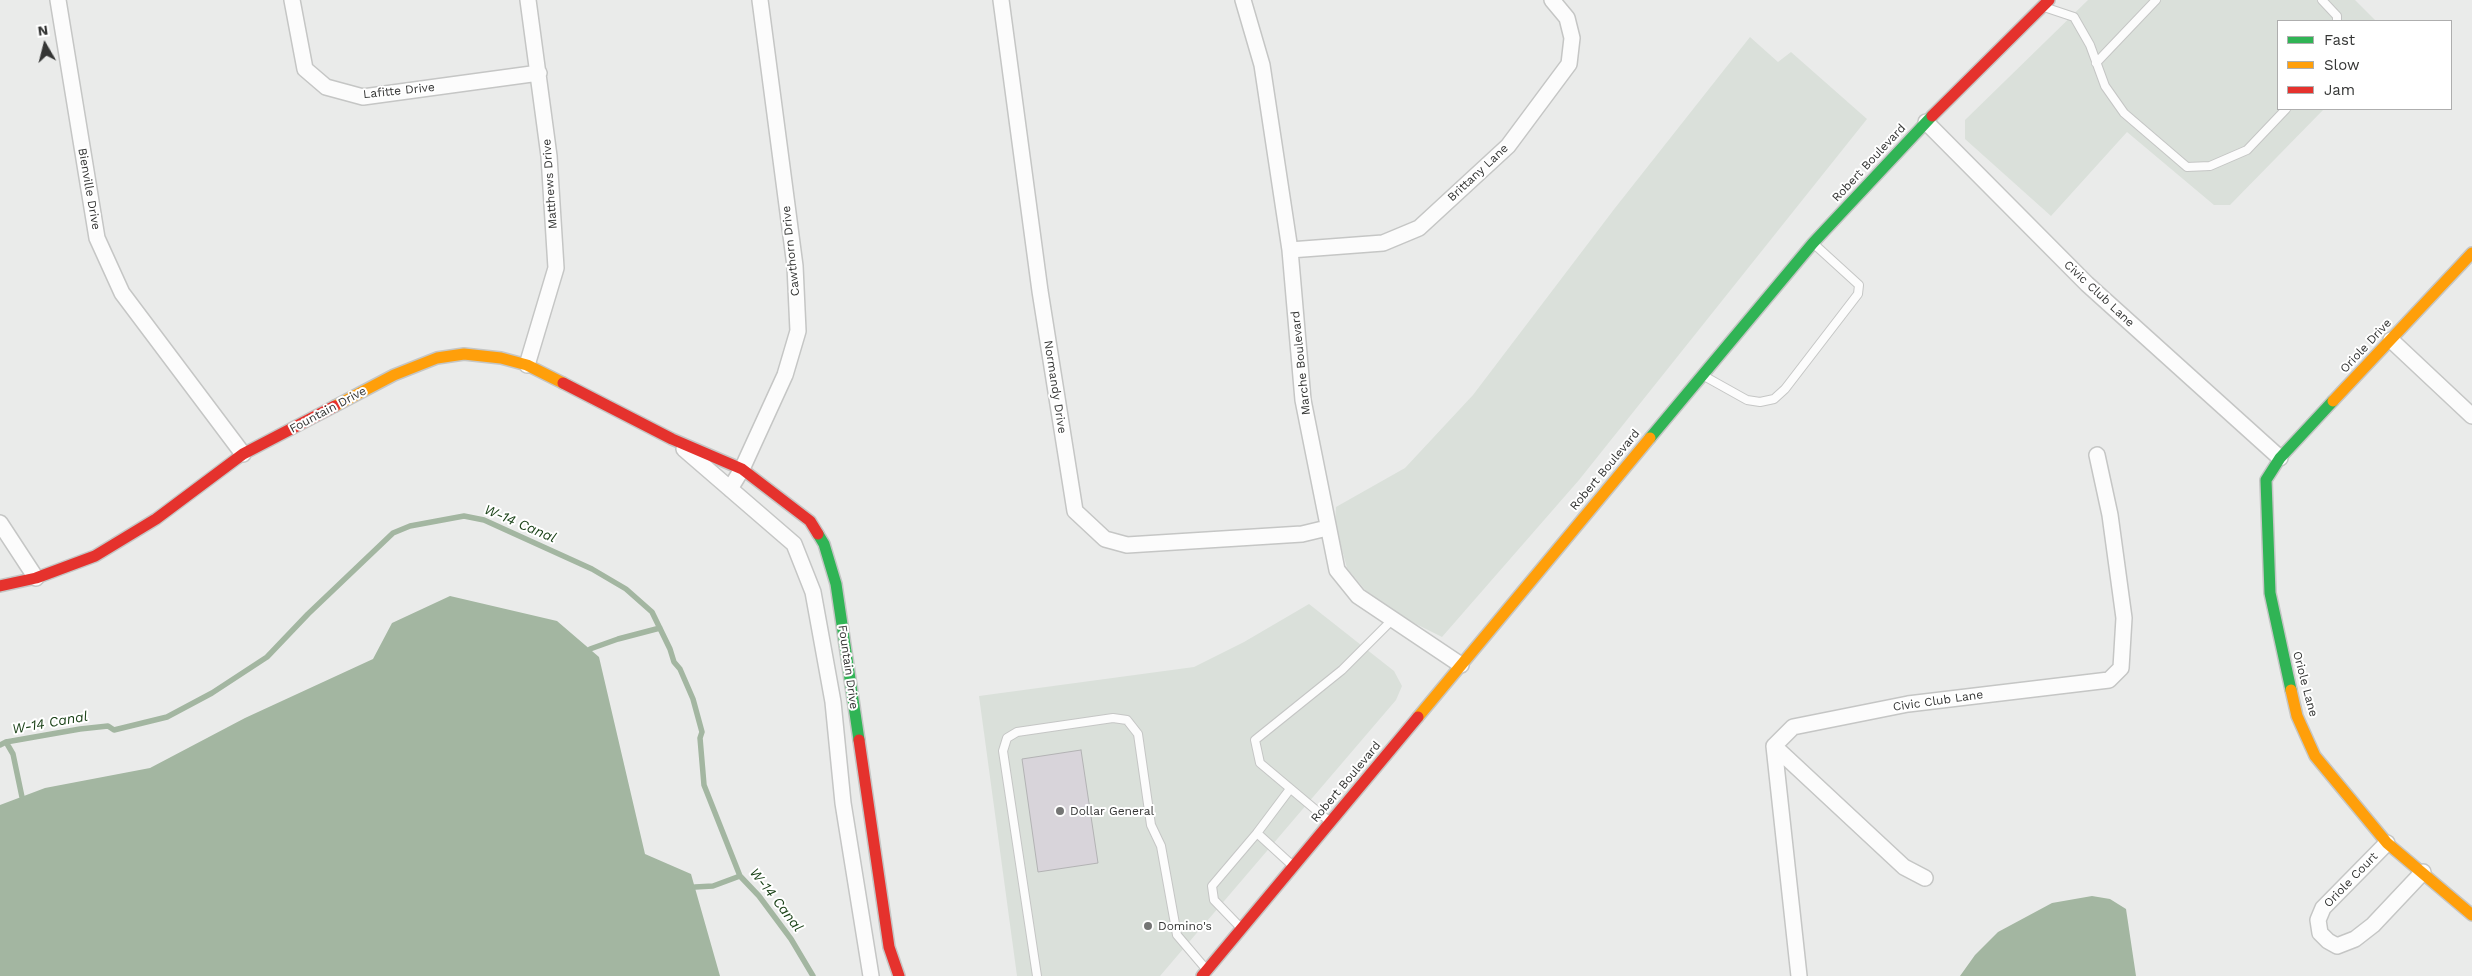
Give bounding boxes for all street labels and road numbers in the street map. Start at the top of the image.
street label: Lafitte Drive [362,80,436,102]
street label: Robert Boulevard [1829,121,1909,205]
street label: Matthews Drive [540,138,560,230]
street label: Brittany Lane [1445,141,1511,205]
street label: Bienville Drive [75,147,103,231]
street label: Cawthorn Drive [779,205,803,297]
street label: Civic Club Lane [2061,258,2137,330]
street label: Marche Boulevard [1288,310,1314,416]
street label: Oriole Drive [2337,316,2395,376]
street label: Normandy Drive [1041,339,1069,435]
street label: Fountain Drive [287,384,369,436]
street label: Robert Boulevard [1567,427,1643,513]
street label: Fountain Drive [835,624,861,710]
street label: Oriole Lane [2289,650,2321,718]
street label: Civic Club Lane [1892,688,1984,714]
street label: Robert Boulevard [1308,739,1384,825]
street label: Oriole Court [2321,849,2381,911]

